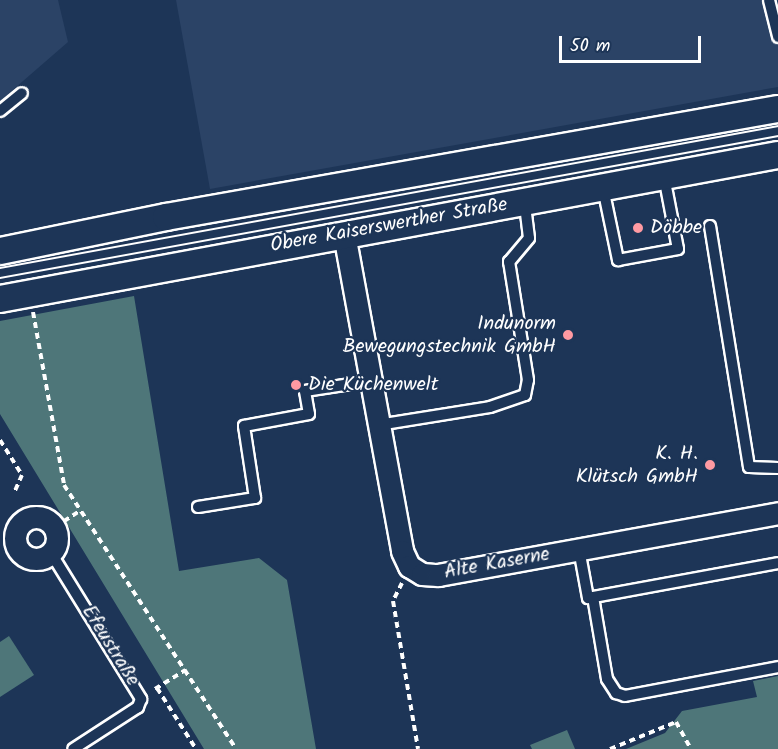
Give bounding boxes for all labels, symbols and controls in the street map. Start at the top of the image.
scale bar [562,24,704,62]
text: 50 m [570,32,610,61]
street label: Obere Kaiserswerther Straße [269,193,509,259]
place label: Döbbe [650,216,702,240]
marker: Döbbe [631,221,645,235]
place label: Indunorm Bewegungstechnik GmbH [343,312,556,359]
marker: Indunorm Bewegungstechnik GmbH [561,328,575,342]
place label: Die Küchenwelt [308,373,438,397]
marker: Die Küchenwelt [289,378,303,392]
place label: K. H. Klütsch GmbH [576,442,698,489]
marker: K. H. Klütsch GmbH [703,458,717,472]
street label: Alte Kaserne [442,543,552,585]
street label: Efeustraße [76,601,144,691]

